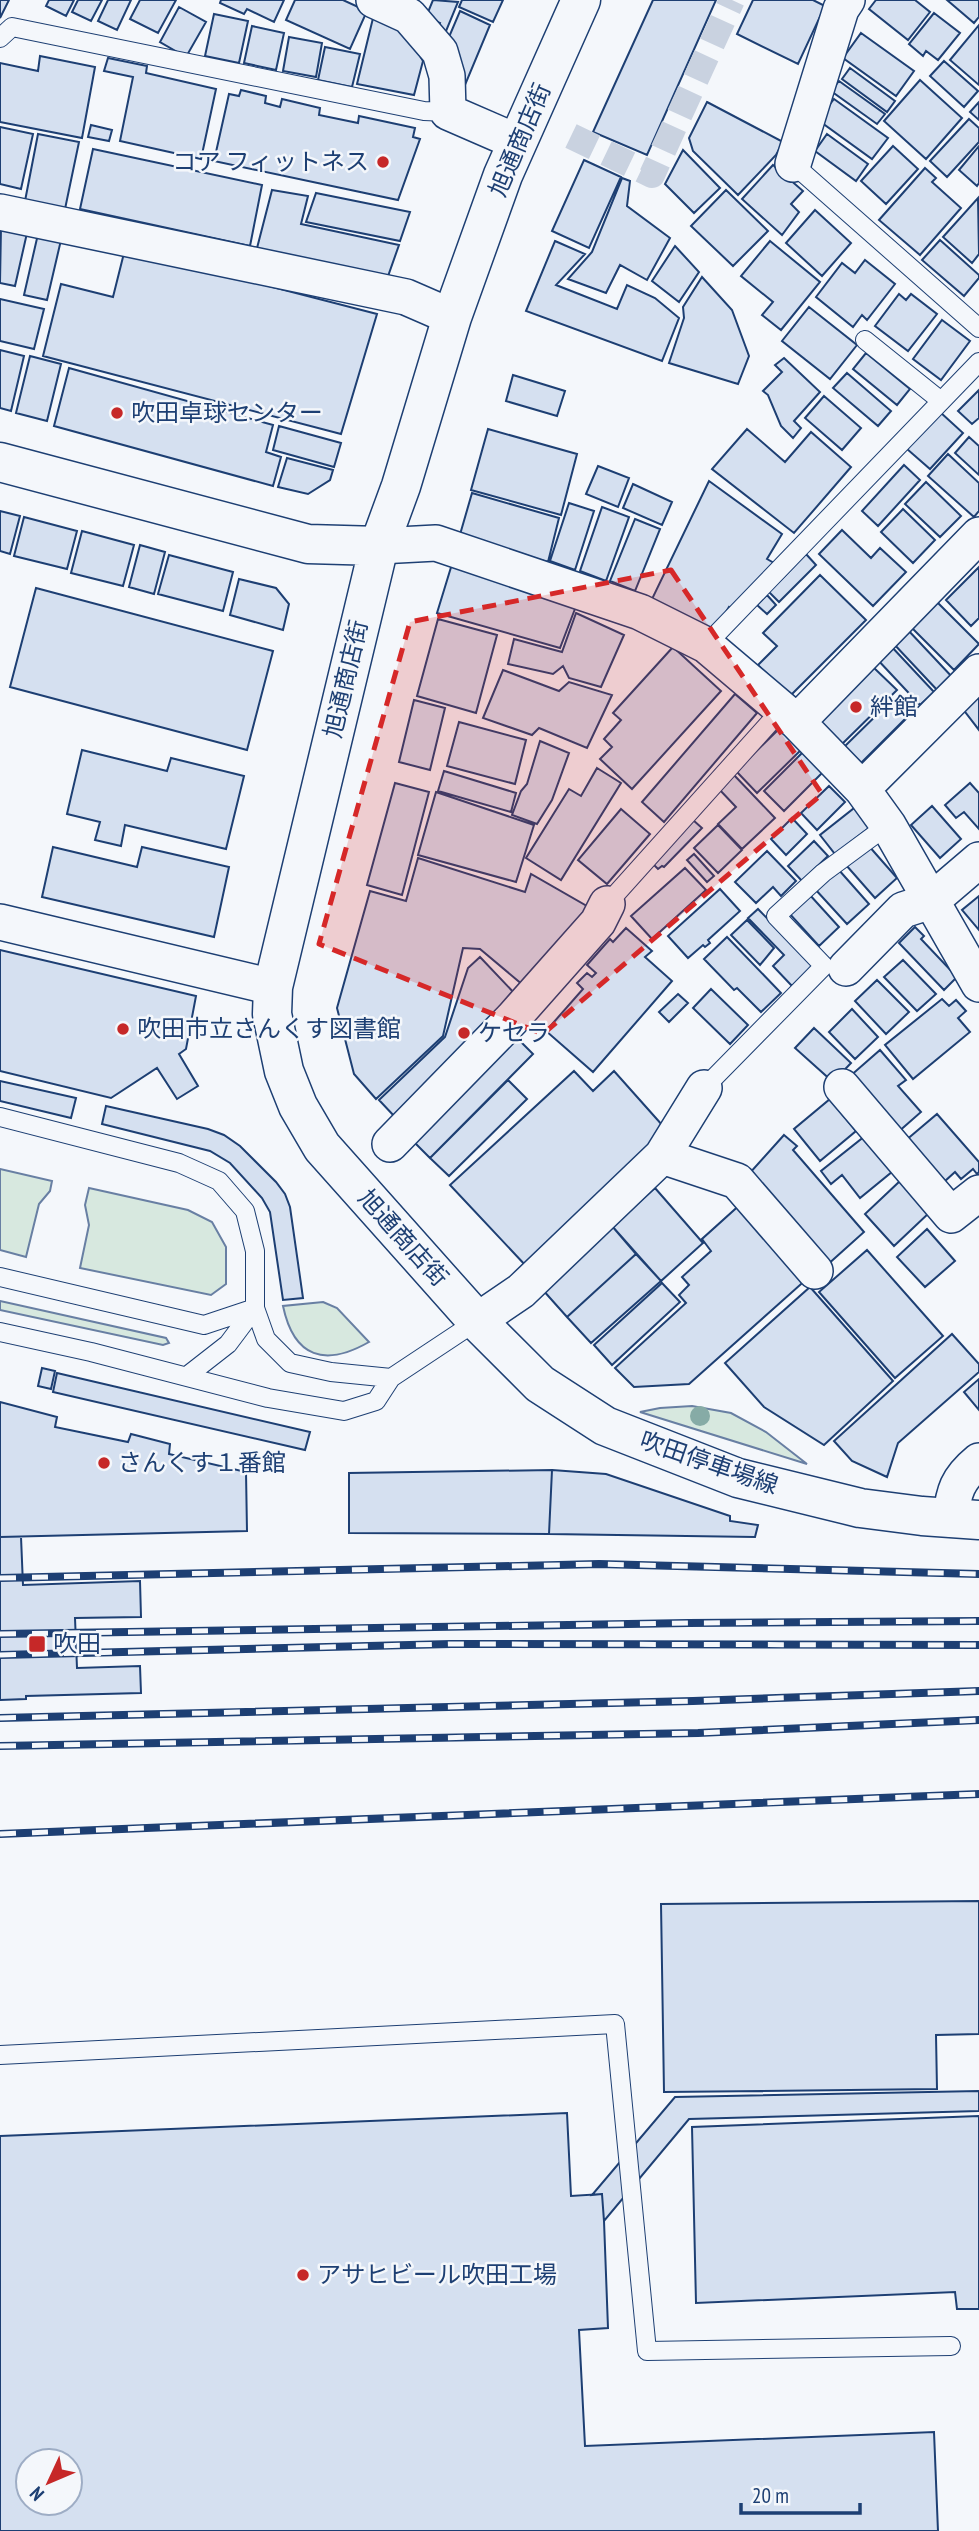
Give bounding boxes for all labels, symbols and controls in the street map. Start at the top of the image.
street label: 旭通商店街 [482,79,557,201]
place label: コア フィットネス [172,146,369,177]
marker: コア フィットネス [375,154,391,170]
place label: 吹田卓球センター [131,397,323,428]
marker: 吹田卓球センター [109,405,125,421]
street label: 旭通商店街 [317,617,374,741]
place label: 絆館 [870,691,918,722]
marker: 絆館 [848,699,864,715]
place label: 吹田市立さんくす図書館 [137,1013,401,1044]
place label: ケセラ [478,1017,550,1048]
marker: 吹田市立さんくす図書館 [115,1021,131,1037]
marker: ケセラ [456,1025,472,1041]
street label: 旭通商店街 [352,1183,455,1293]
street label: 吹田停車場線 [636,1424,782,1501]
place label: さんくす１番館 [118,1447,286,1478]
marker: さんくす１番館 [96,1455,112,1471]
place label: 吹田 [53,1628,101,1659]
marker: 吹田 [27,1634,47,1654]
place label: アサヒビール吹田工場 [317,2259,557,2290]
marker: アサヒビール吹田工場 [295,2267,311,2283]
north arrow [14,2447,84,2517]
scale bar [741,2472,860,2516]
text: N [25,2482,49,2506]
text: 20 m [752,2482,789,2509]

